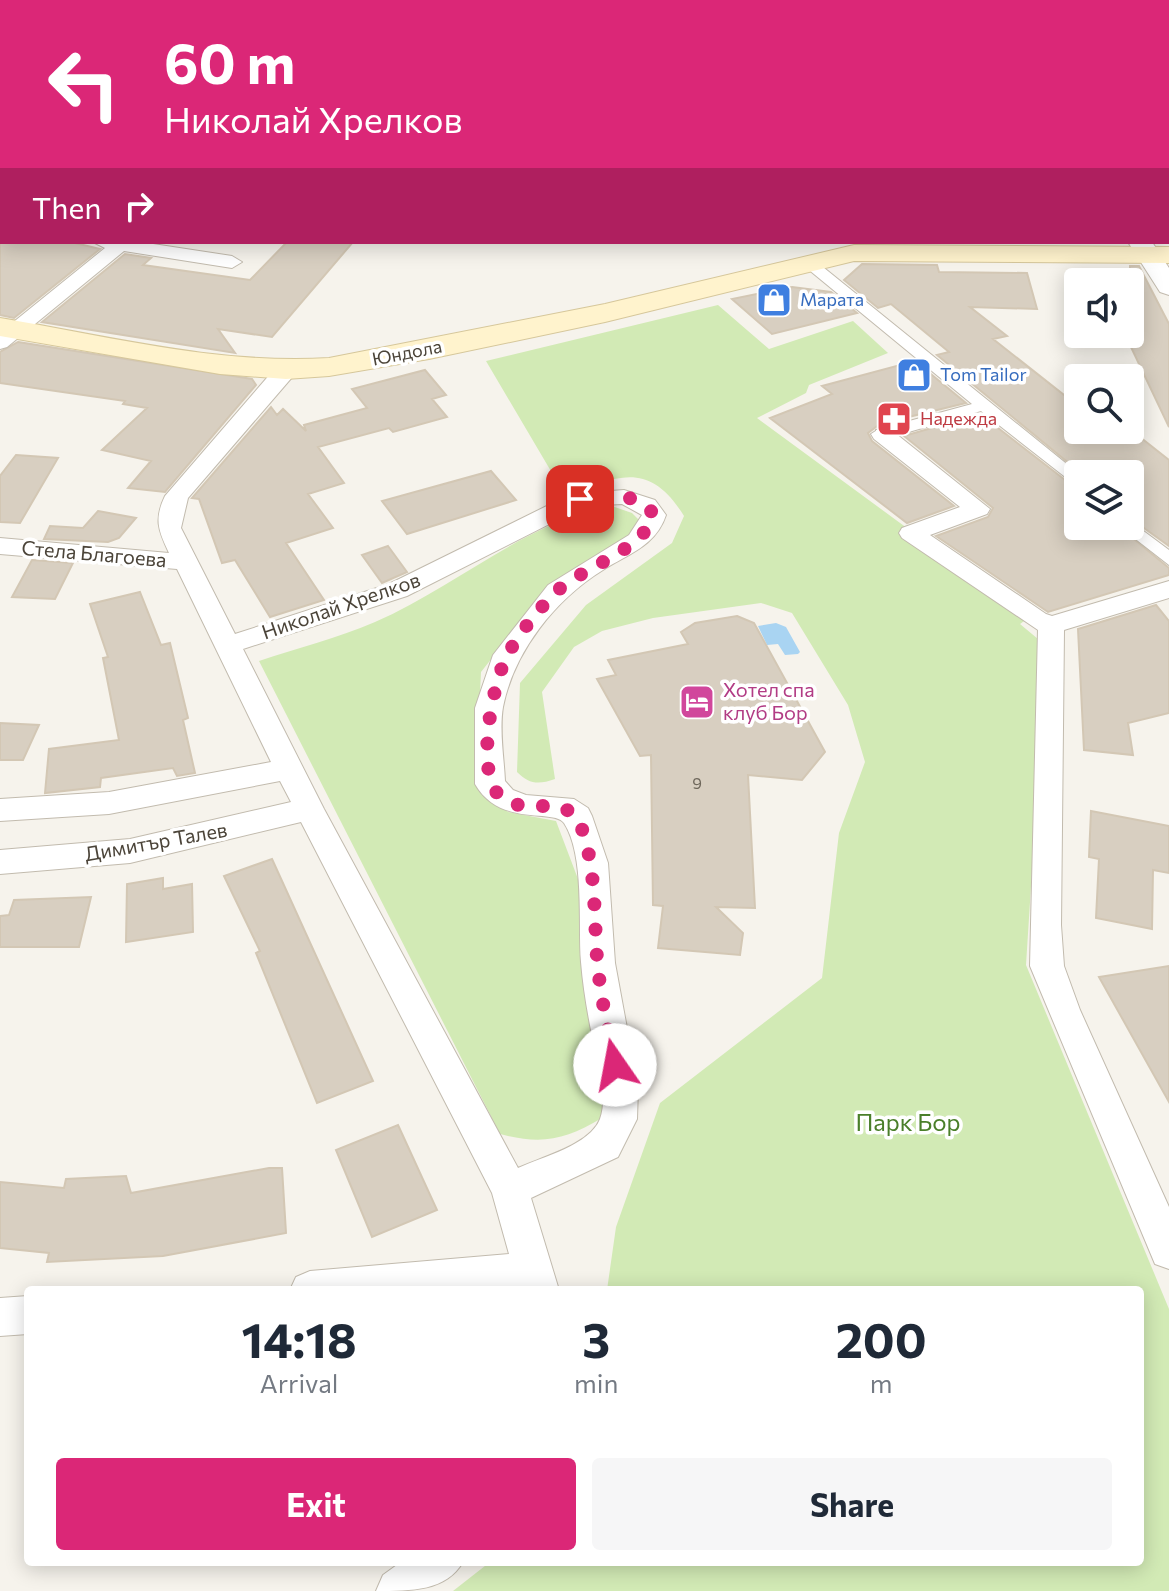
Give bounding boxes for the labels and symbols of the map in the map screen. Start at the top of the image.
shop icon: Марата [755,281,793,319]
place label: Марата [800,288,864,310]
street label: Юндола [370,334,444,370]
shop icon: Tom Tailor [895,356,933,394]
place label: Tom Tailor [940,363,1027,385]
pharmacy icon: Надежда [875,400,913,438]
place label: Надежда [920,407,997,429]
pin [546,465,614,533]
street label: Стела Благоева [21,535,168,571]
street label: Николай Хрелков [258,567,423,643]
place label: Хотел спа клуб Бор [723,677,815,724]
hotel icon: Хотел спа клуб Бор [678,683,716,721]
house number: 9 [692,773,702,792]
street label: Димитър Талев [83,817,229,865]
position arrow [573,1023,657,1107]
park label: Парк Бор [855,1107,961,1136]

